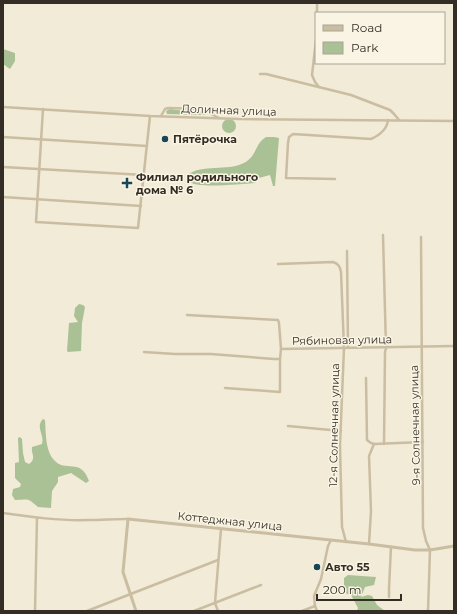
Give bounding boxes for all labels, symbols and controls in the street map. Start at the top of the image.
legend [315,12,445,64]
text: Road [351,20,382,35]
text: Park [351,40,379,55]
street label: Долинная улица [181,101,277,119]
place label: Пятёрочка [173,132,237,146]
marker: Пятёрочка [160,134,170,144]
place label: Филиал родильного дома № 6 [136,170,258,197]
marker: Филиал родильного дома № 6 [121,177,133,189]
street label: Рябиновая улица [292,332,392,348]
street label: 12-я Солнечная улица [326,363,342,487]
street label: 9-я Солнечная улица [407,365,423,485]
street label: Коттеджная улица [177,509,283,533]
place label: Авто 55 [325,560,370,574]
marker: Авто 55 [312,562,322,572]
scale bar [317,576,401,602]
text: 200 m [323,582,362,597]

